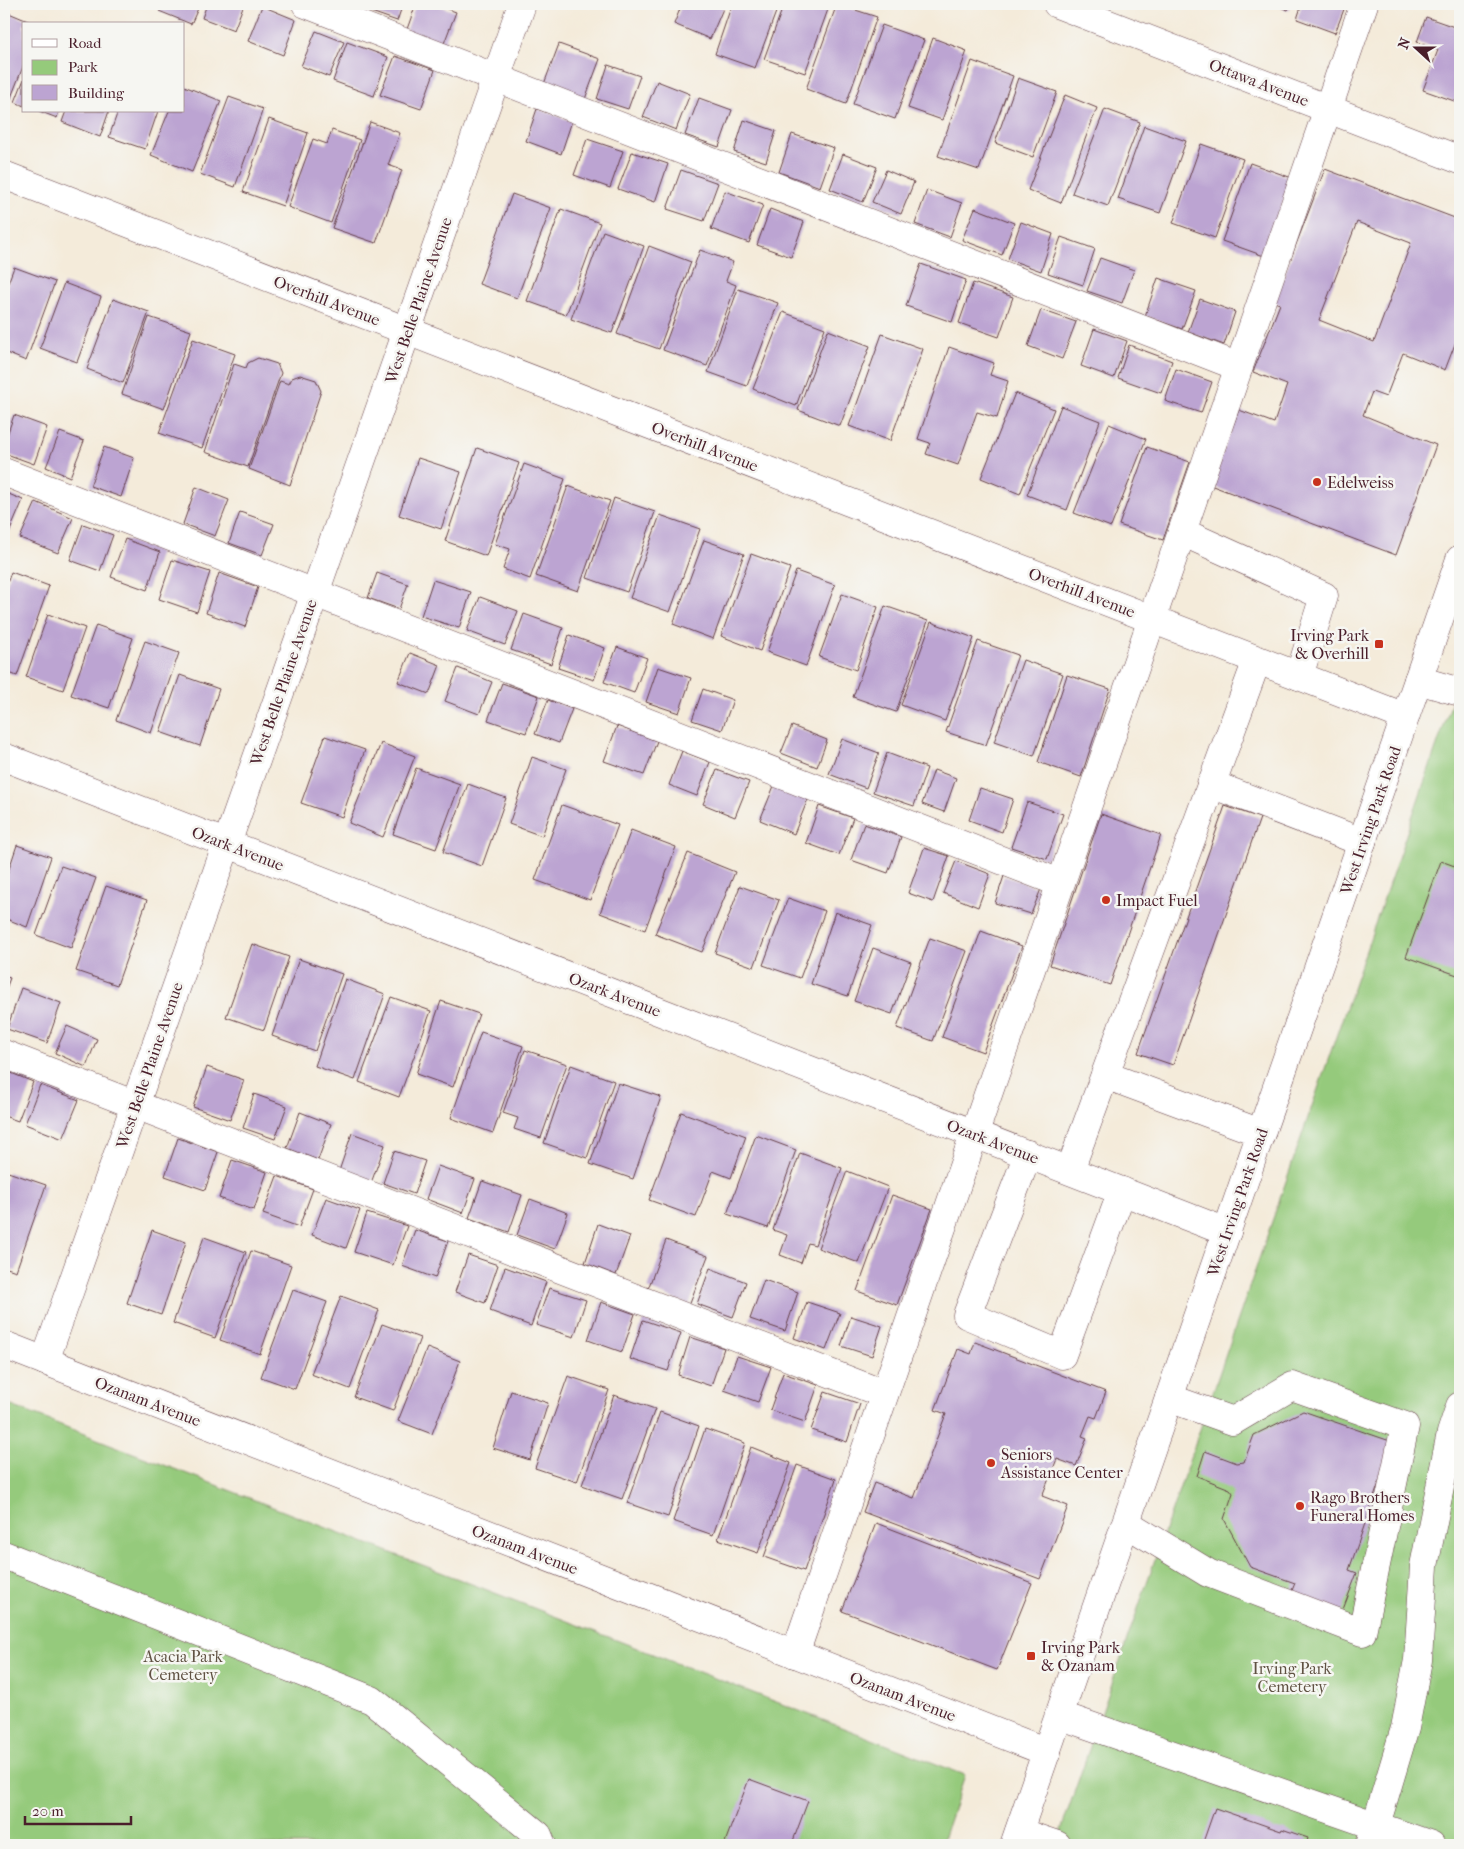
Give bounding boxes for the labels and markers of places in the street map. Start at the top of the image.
place label: Edelweiss [1327,473,1394,492]
marker: Edelweiss [1311,476,1323,488]
place label: Irving Park & Overhill [1290,626,1370,663]
marker: Irving Park & Overhill [1373,638,1385,650]
place label: Impact Fuel [1116,891,1198,910]
marker: Impact Fuel [1100,894,1112,906]
place label: Seniors Assistance Center [1000,1445,1123,1482]
marker: Seniors Assistance Center [985,1457,997,1469]
place label: Rago Brothers Funeral Homes [1310,1488,1414,1525]
marker: Rago Brothers Funeral Homes [1294,1500,1306,1512]
place label: Irving Park & Ozanam [1041,1638,1121,1675]
marker: Irving Park & Ozanam [1025,1650,1037,1662]

